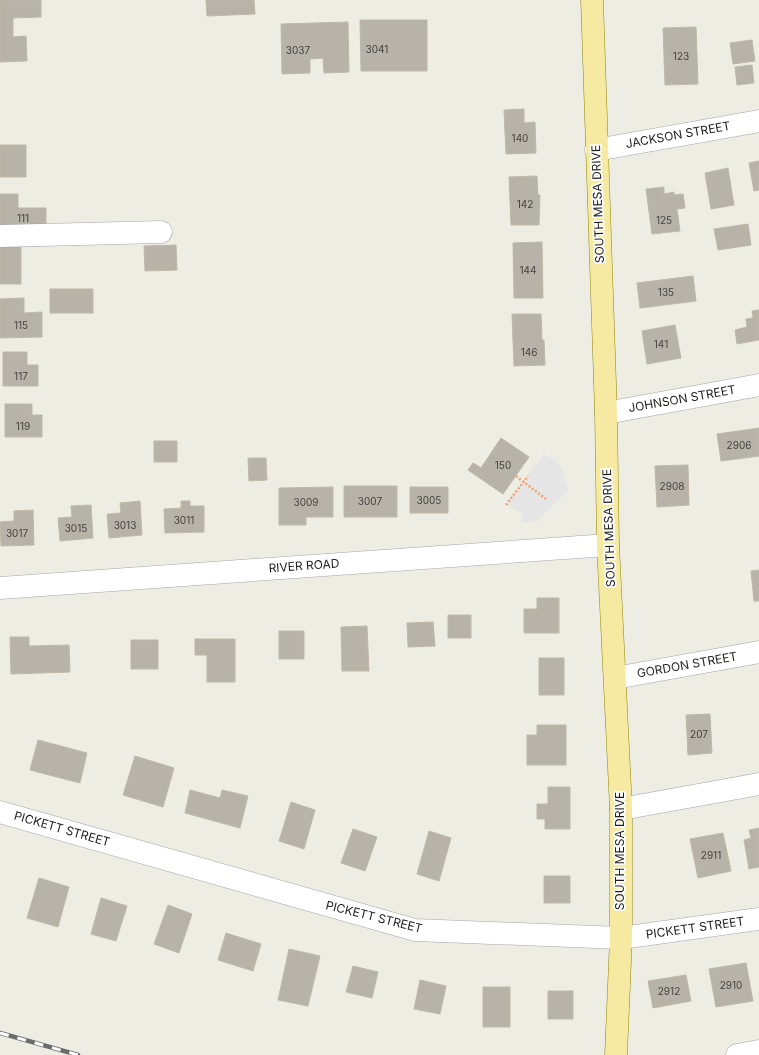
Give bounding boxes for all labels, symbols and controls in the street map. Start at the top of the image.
house number: 3041 [366,43,388,55]
house number: 3037 [286,44,310,56]
house number: 123 [673,50,689,62]
street label: JACKSON STREET [625,118,732,151]
house number: 140 [512,132,528,144]
street label: SOUTH MESA DRIVE [588,145,607,263]
house number: 142 [517,198,533,210]
house number: 111 [17,212,29,224]
house number: 125 [656,214,672,226]
house number: 144 [520,264,537,276]
house number: 135 [658,286,674,298]
house number: 115 [14,319,28,331]
house number: 141 [654,338,668,350]
house number: 146 [521,346,537,358]
house number: 117 [14,370,28,382]
street label: JOHNSON STREET [627,382,737,415]
house number: 119 [16,420,30,432]
house number: 2906 [727,439,751,451]
house number: 150 [495,459,511,471]
street label: SOUTH MESA DRIVE [599,469,618,587]
house number: 2908 [660,480,684,492]
house number: 3005 [417,494,441,506]
house number: 3007 [358,495,382,507]
house number: 3009 [294,496,319,508]
house number: 3011 [174,514,194,526]
house number: 3013 [114,519,136,531]
house number: 3015 [65,522,87,534]
house number: 3017 [6,527,28,539]
street label: RIVER ROAD [268,556,340,575]
street label: GORDON STREET [636,648,738,681]
house number: 207 [690,728,708,740]
street label: SOUTH MESA DRIVE [612,792,627,910]
street label: PICKETT STREET [12,808,112,849]
house number: 2911 [701,849,721,861]
street label: PICKETT STREET [324,897,424,936]
street label: PICKETT STREET [645,913,745,942]
house number: 2910 [720,979,742,991]
house number: 2912 [658,985,680,997]

